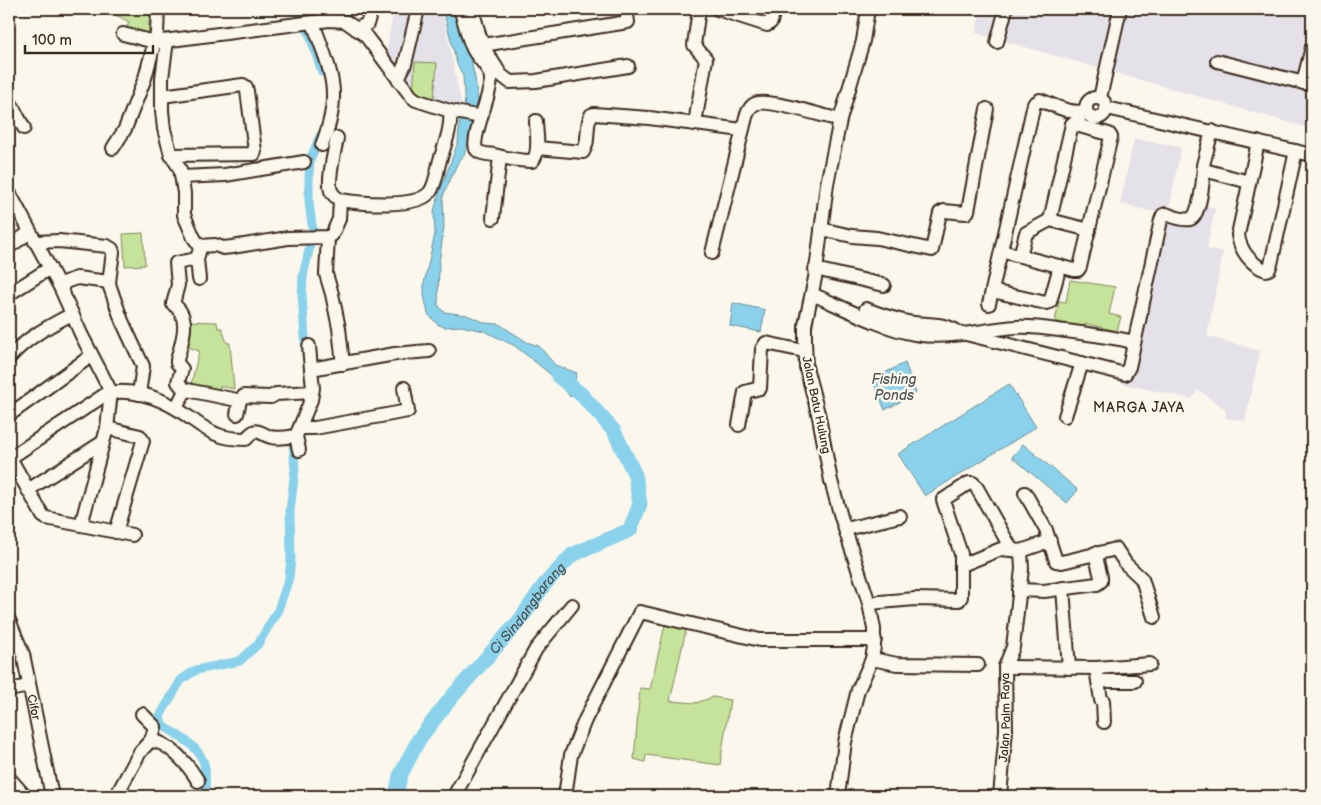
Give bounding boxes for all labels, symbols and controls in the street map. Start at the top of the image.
scale bar [25,22,152,54]
text: 100 m [32,31,72,50]
street label: Jalan Batu Hulung [798,355,834,455]
water label: Fishing Ponds [872,371,917,404]
district label: MARGA JAYA [1093,399,1185,416]
water label: Ci Sindangbarang [486,559,569,657]
street label: Jalan Palm Raya [996,672,1014,762]
street label: Cifor [24,693,44,722]

